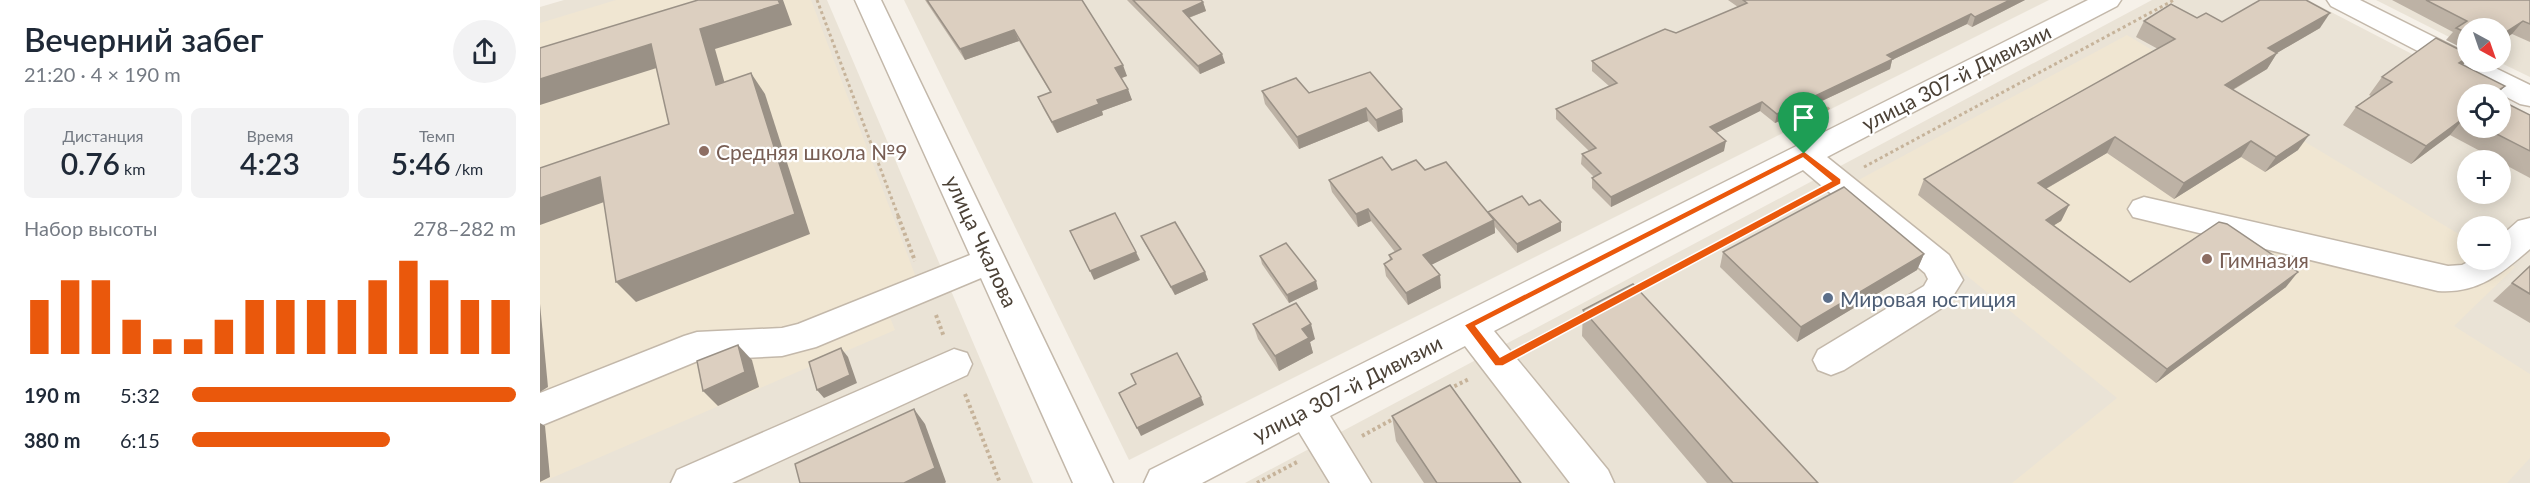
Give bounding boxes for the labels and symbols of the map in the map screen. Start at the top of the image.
street label: улица 307-й Дивизии [1857,18,2055,136]
north arrow [2457,18,2511,72]
pin [1778,92,1829,154]
place label: Средняя школа №9 [716,139,908,164]
marker: Средняя школа №9 [697,144,711,158]
street label: улица Чкалова [940,171,1024,311]
place label: Гимназия [2219,247,2309,272]
marker: Гимназия [2200,252,2214,266]
place label: Мировая юстиция [1840,286,2016,311]
marker: Мировая юстиция [1821,291,1835,305]
street label: улица 307-й Дивизии [1248,329,1446,447]

